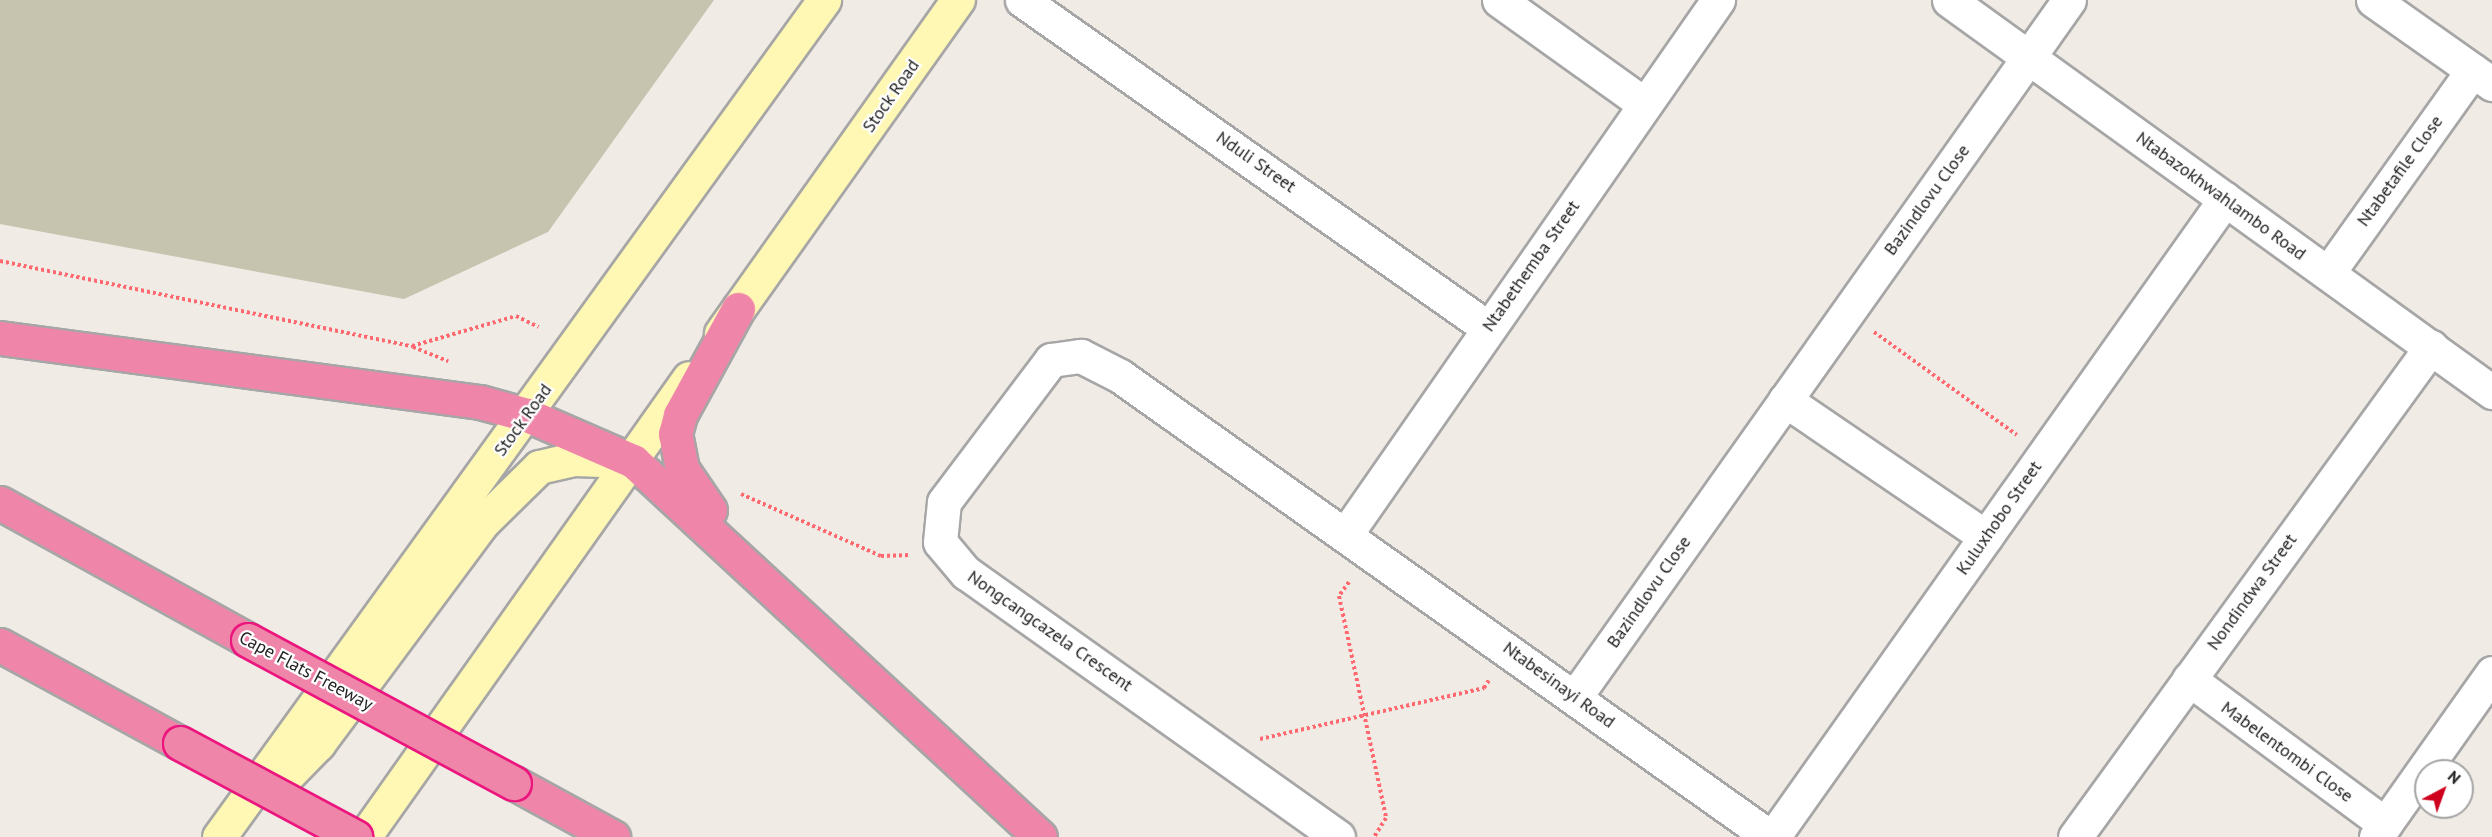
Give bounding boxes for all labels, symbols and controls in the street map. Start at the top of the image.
street label: Stock Road [858,55,924,137]
street label: Ntabetafile Close [2353,111,2447,231]
street label: Nduli Street [1212,127,1300,197]
street label: Ntabazokhwahlambo Road [2132,127,2310,265]
street label: Bazindlovu Close [1880,140,1974,260]
street label: Ntabethemba Street [1478,196,1584,336]
street label: Stock Road [489,379,557,461]
street label: Kuluxhobo Street [1952,457,2046,579]
street label: Nondindwa Street [2203,530,2301,654]
street label: Bazindlovu Close [1602,532,1696,652]
street label: Nongcangcazela Crescent [963,566,1137,696]
street label: Cape Flats Freeway [235,627,377,715]
street label: Ntabesinayi Road [1499,637,1619,733]
street label: Mabelentombi Close [2217,697,2357,807]
north arrow [2414,759,2474,819]
text: N [2444,766,2465,788]

